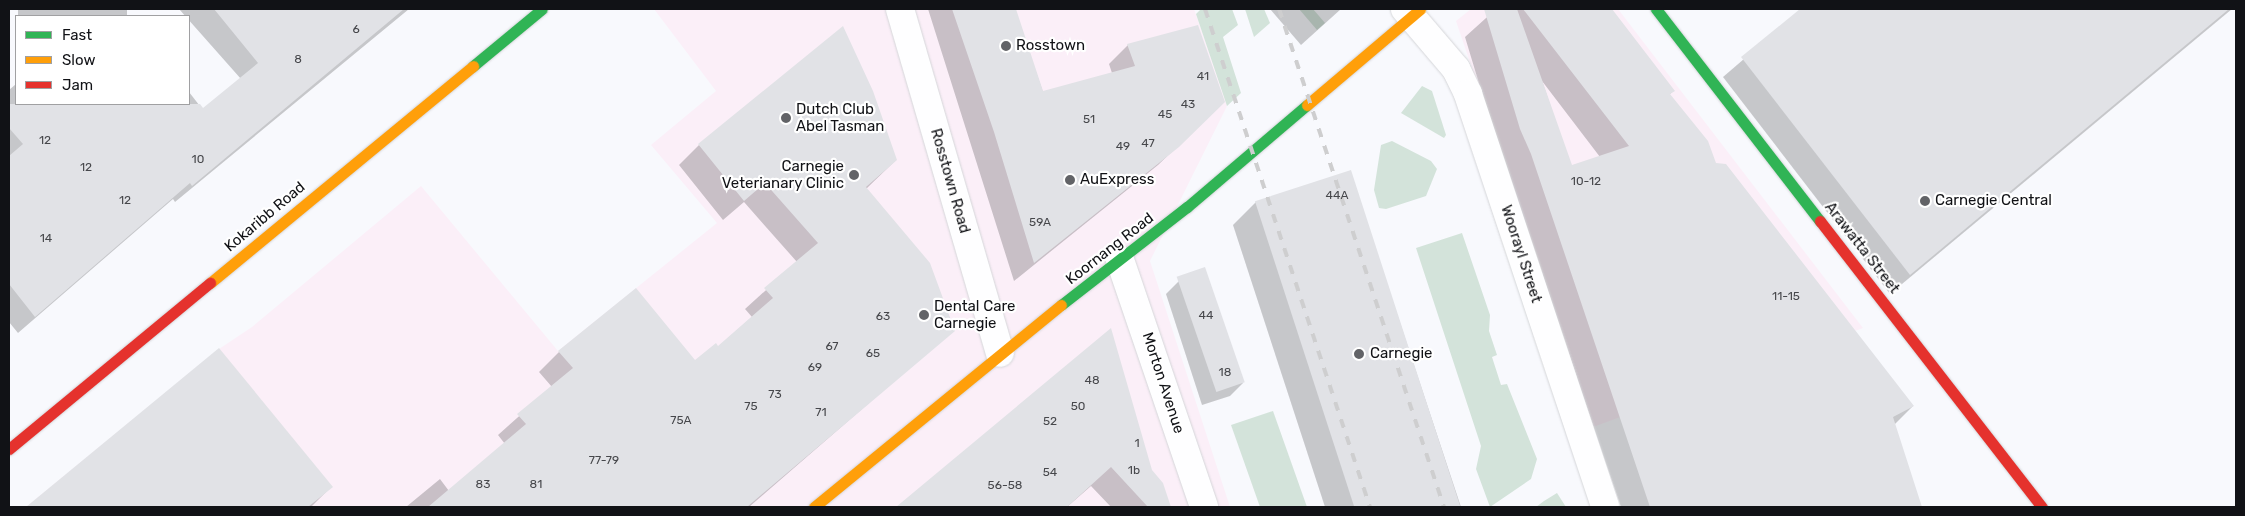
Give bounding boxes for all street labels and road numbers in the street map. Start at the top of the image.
street label: Rosstown Road [926,126,974,236]
street label: Kokaribb Road [221,178,309,256]
street label: Arawatta Street [1821,199,1903,297]
street label: Woorayl Street [1497,203,1545,305]
street label: Koornang Road [1063,209,1157,289]
street label: Morton Avenue [1138,330,1188,436]

